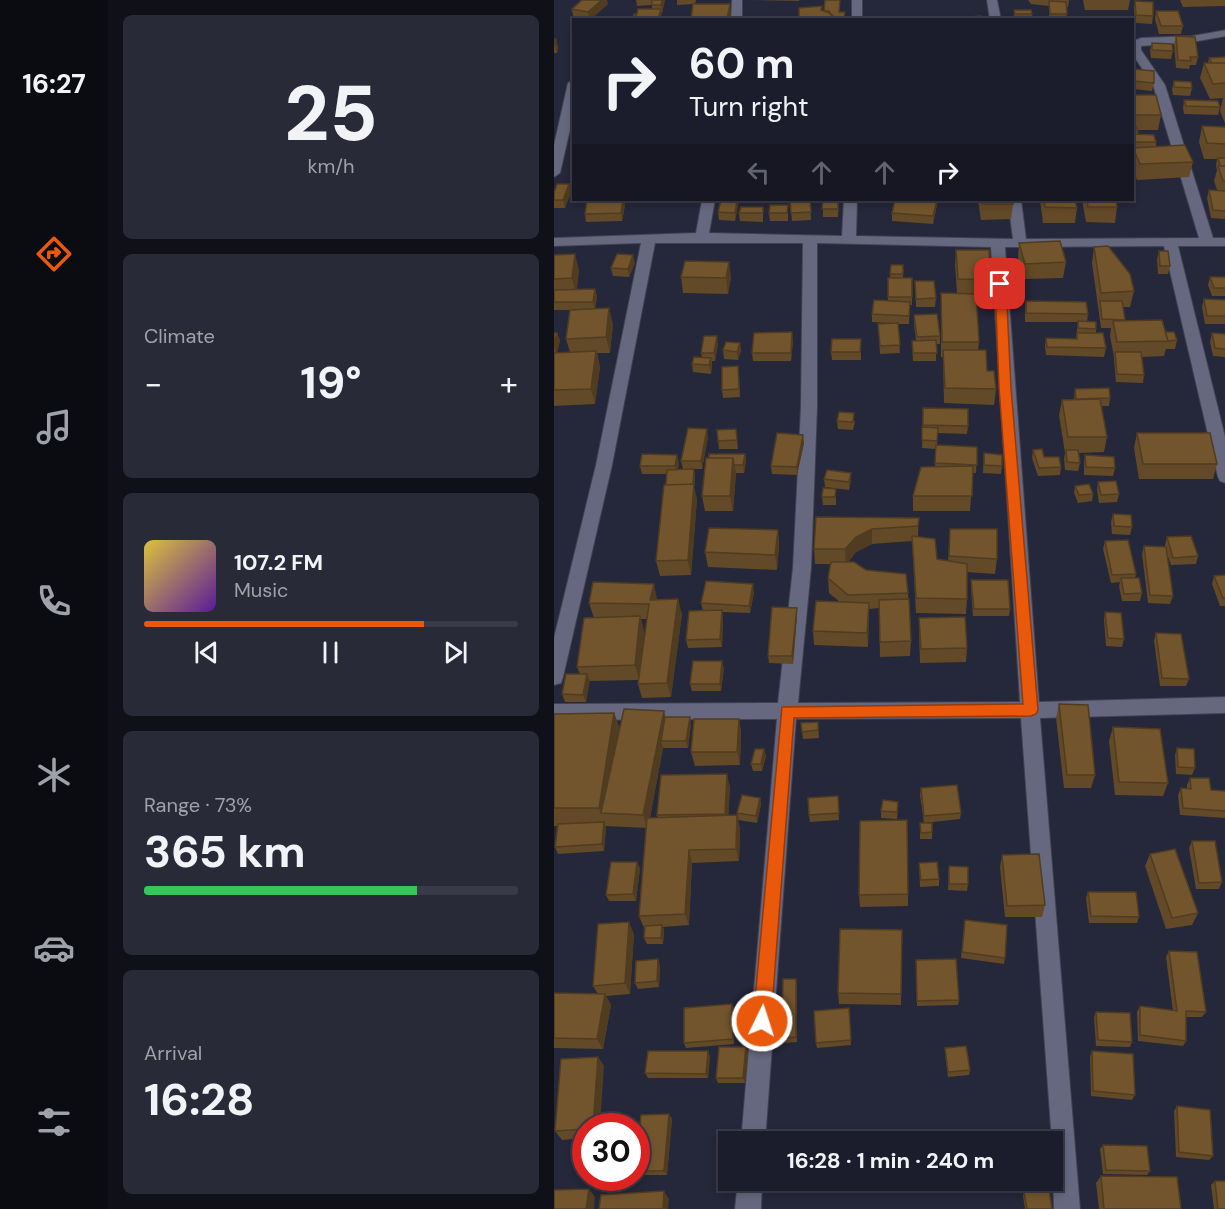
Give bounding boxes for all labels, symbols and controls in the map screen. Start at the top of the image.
text: 60 m [689,36,795,91]
icon: right [590,42,668,120]
text: 25 [284,63,378,164]
text: 16:27 [22,66,86,101]
text: Turn right [689,89,809,124]
text: km/h [307,153,355,179]
icon: left [742,156,775,189]
icon: ahead [805,156,838,189]
icon: ahead [868,156,901,189]
icon: right [931,156,964,189]
icon: directions [33,233,75,275]
pin [974,258,1025,309]
icon: arrive [983,267,1016,300]
text: Climate [144,323,215,349]
text: 19° [300,353,362,412]
text: − [144,362,162,405]
text: + [500,362,518,405]
icon: music [33,406,75,448]
text: 107.2 FM [234,548,323,577]
text: Music [234,577,289,603]
icon: phone [33,580,75,622]
icon: previous [190,636,223,669]
icon: pause [314,636,347,669]
icon: next [439,636,472,669]
icon: climate [33,754,75,796]
text: Range · 73% [144,792,252,818]
text: 365 km [144,822,306,881]
icon: car [33,927,75,969]
position arrow [730,989,794,1053]
text: Arrival [144,1040,202,1066]
text: 16:28 [144,1070,254,1129]
icon: filters [33,1101,75,1143]
speed limit sign: 30 [572,1113,650,1191]
text: 16:28 · 1 min · 240 m [787,1146,994,1175]

